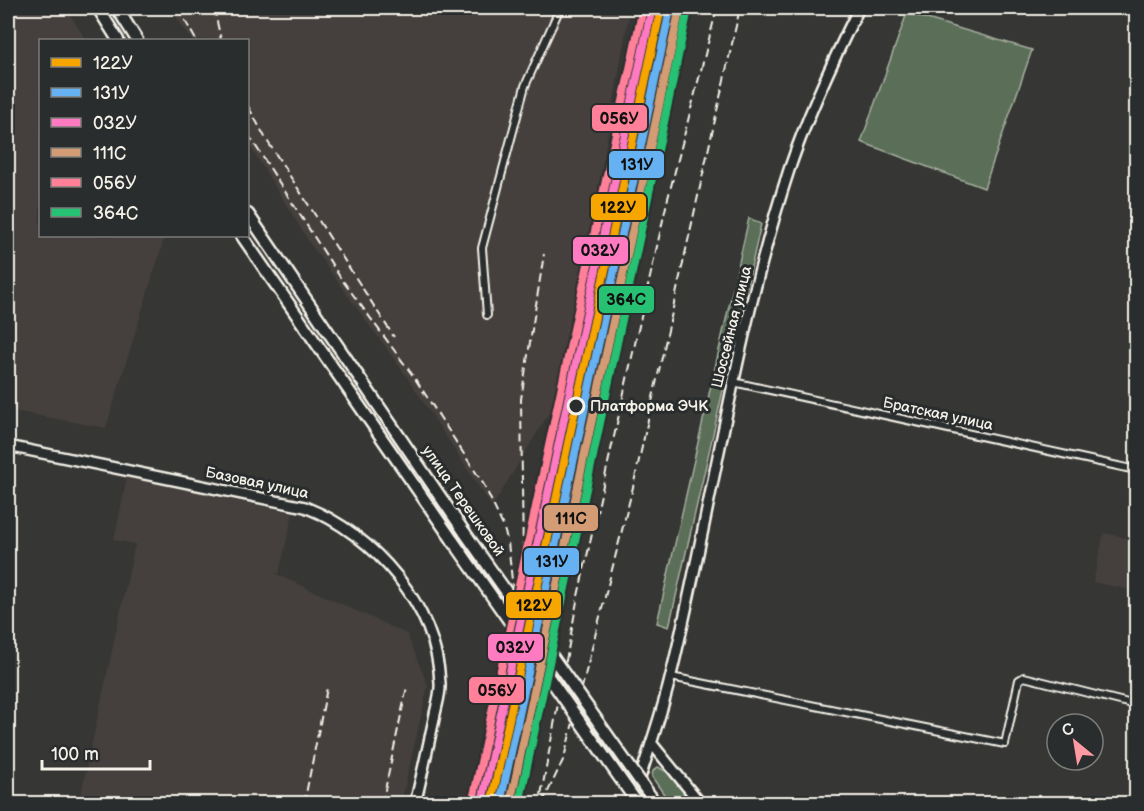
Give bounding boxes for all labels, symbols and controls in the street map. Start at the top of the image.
legend [39,39,249,237]
text: 122У [93,53,133,74]
text: 131У [93,83,130,104]
line badge: 056У [591,104,648,132]
text: 056У [600,110,638,129]
text: 032У [93,113,137,134]
text: 111С [93,143,126,164]
line badge: 131У [608,150,665,179]
text: 131У [621,156,653,175]
text: 056У [93,173,137,194]
line badge: 122У [590,193,647,221]
text: 122У [600,199,636,218]
text: 364С [93,203,138,224]
line badge: 032У [572,236,629,265]
text: 032У [581,242,619,261]
street label: Шоссейная улица [708,264,756,390]
line badge: 364С [598,285,655,314]
text: 364С [606,291,646,310]
street label: Братская улица [881,393,995,435]
marker: Платформа ЭЧК [567,397,585,415]
place label: Платформа ЭЧК [590,397,709,416]
street label: улица Терешковой [418,442,508,560]
street label: Базовая улица [204,463,310,503]
line badge: 111С [543,504,599,532]
text: 111С [555,510,587,529]
line badge: 131У [523,547,580,576]
text: 131У [536,553,568,572]
line badge: 122У [505,591,562,619]
text: 122У [516,597,552,616]
line badge: 032У [487,633,544,662]
text: 032У [496,639,534,658]
line badge: 056У [468,676,525,704]
text: 056У [478,682,516,701]
north arrow [1045,712,1105,772]
text: С [1059,719,1078,741]
scale bar [42,733,150,771]
text: 100 m [51,744,99,765]

